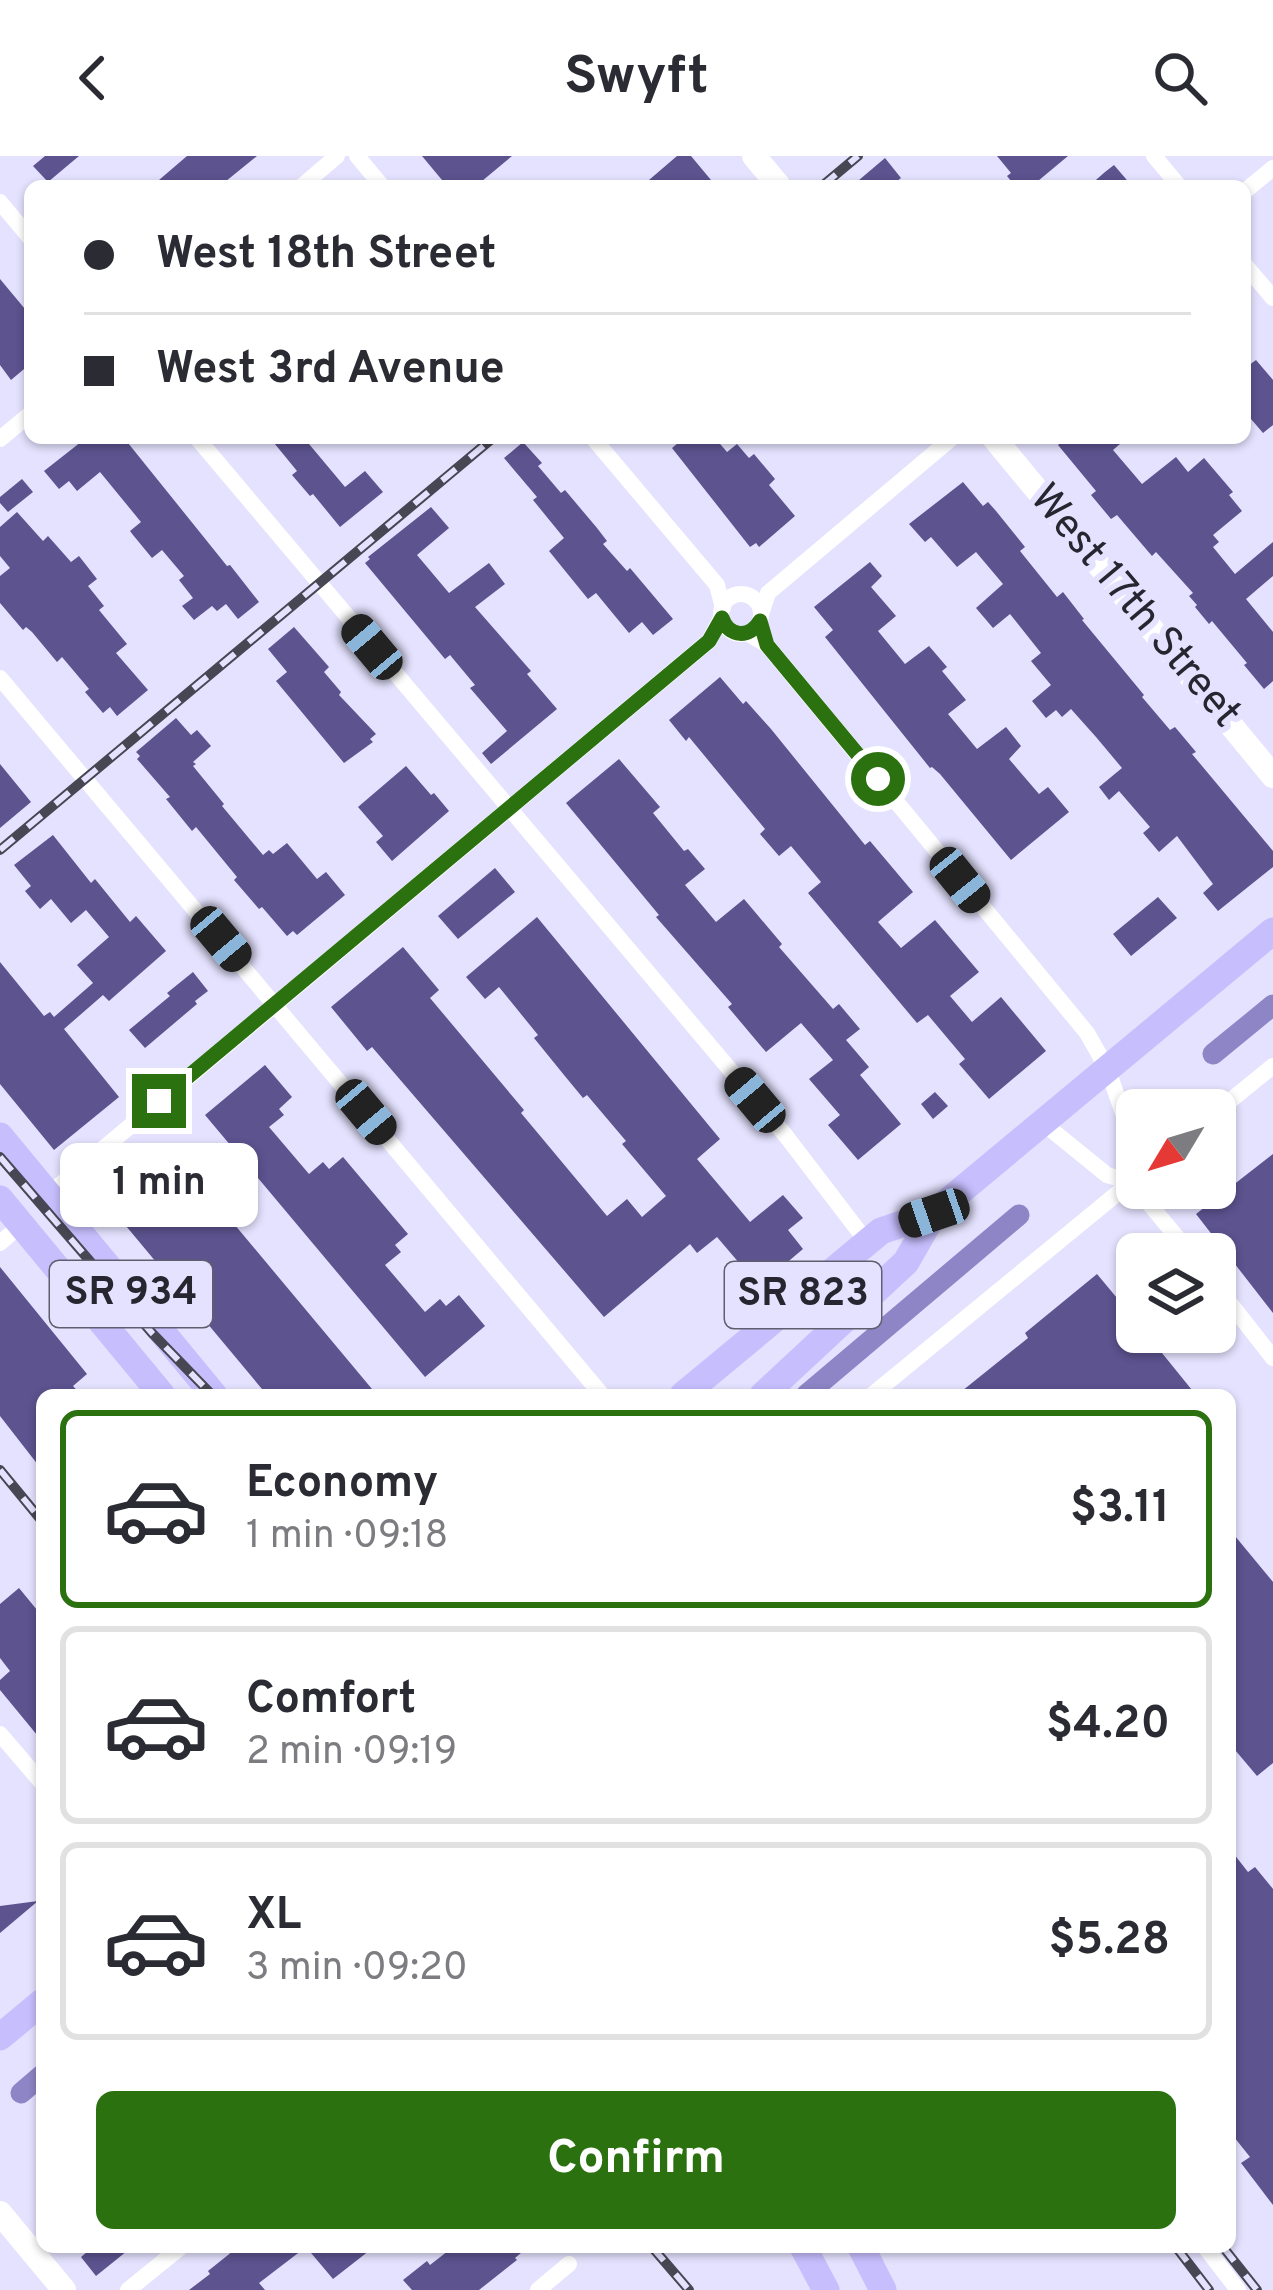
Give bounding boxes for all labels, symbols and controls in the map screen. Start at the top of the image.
text: Swyft [564,44,709,113]
icon: back [60,45,126,111]
icon: search [1147,45,1213,111]
text: West 18th Street [156,227,496,284]
text: West 3rd Avenue [156,342,505,399]
street label: West 17th Street [1017,474,1251,740]
car [335,608,409,686]
route start [851,752,905,806]
car [923,841,997,919]
car [184,900,258,978]
car [718,1061,792,1139]
car [329,1073,403,1151]
route end [132,1074,186,1128]
north arrow [1116,1089,1236,1209]
map controls [1116,1089,1236,1353]
callout: 1 min [60,1143,258,1227]
text: 1 min [112,1160,206,1209]
car [894,1184,974,1242]
button: layers [1116,1233,1236,1353]
road number: SR 934 [50,1261,212,1327]
road number: SR 823 [725,1262,881,1328]
icon: car [102,1455,210,1563]
text: Economy [246,1456,438,1513]
text: $3.11 [1070,1481,1170,1538]
text: 1 min · 09:18 [246,1513,448,1562]
icon: car [102,1671,210,1779]
text: Comfort [246,1672,416,1729]
text: $4.20 [1046,1697,1170,1754]
text: 2 min · 09:19 [246,1729,457,1778]
icon: car [102,1887,210,1995]
text: XL [246,1888,301,1945]
text: $5.28 [1049,1913,1170,1970]
text: 3 min · 09:20 [246,1945,468,1994]
button: Confirm [96,2091,1176,2229]

